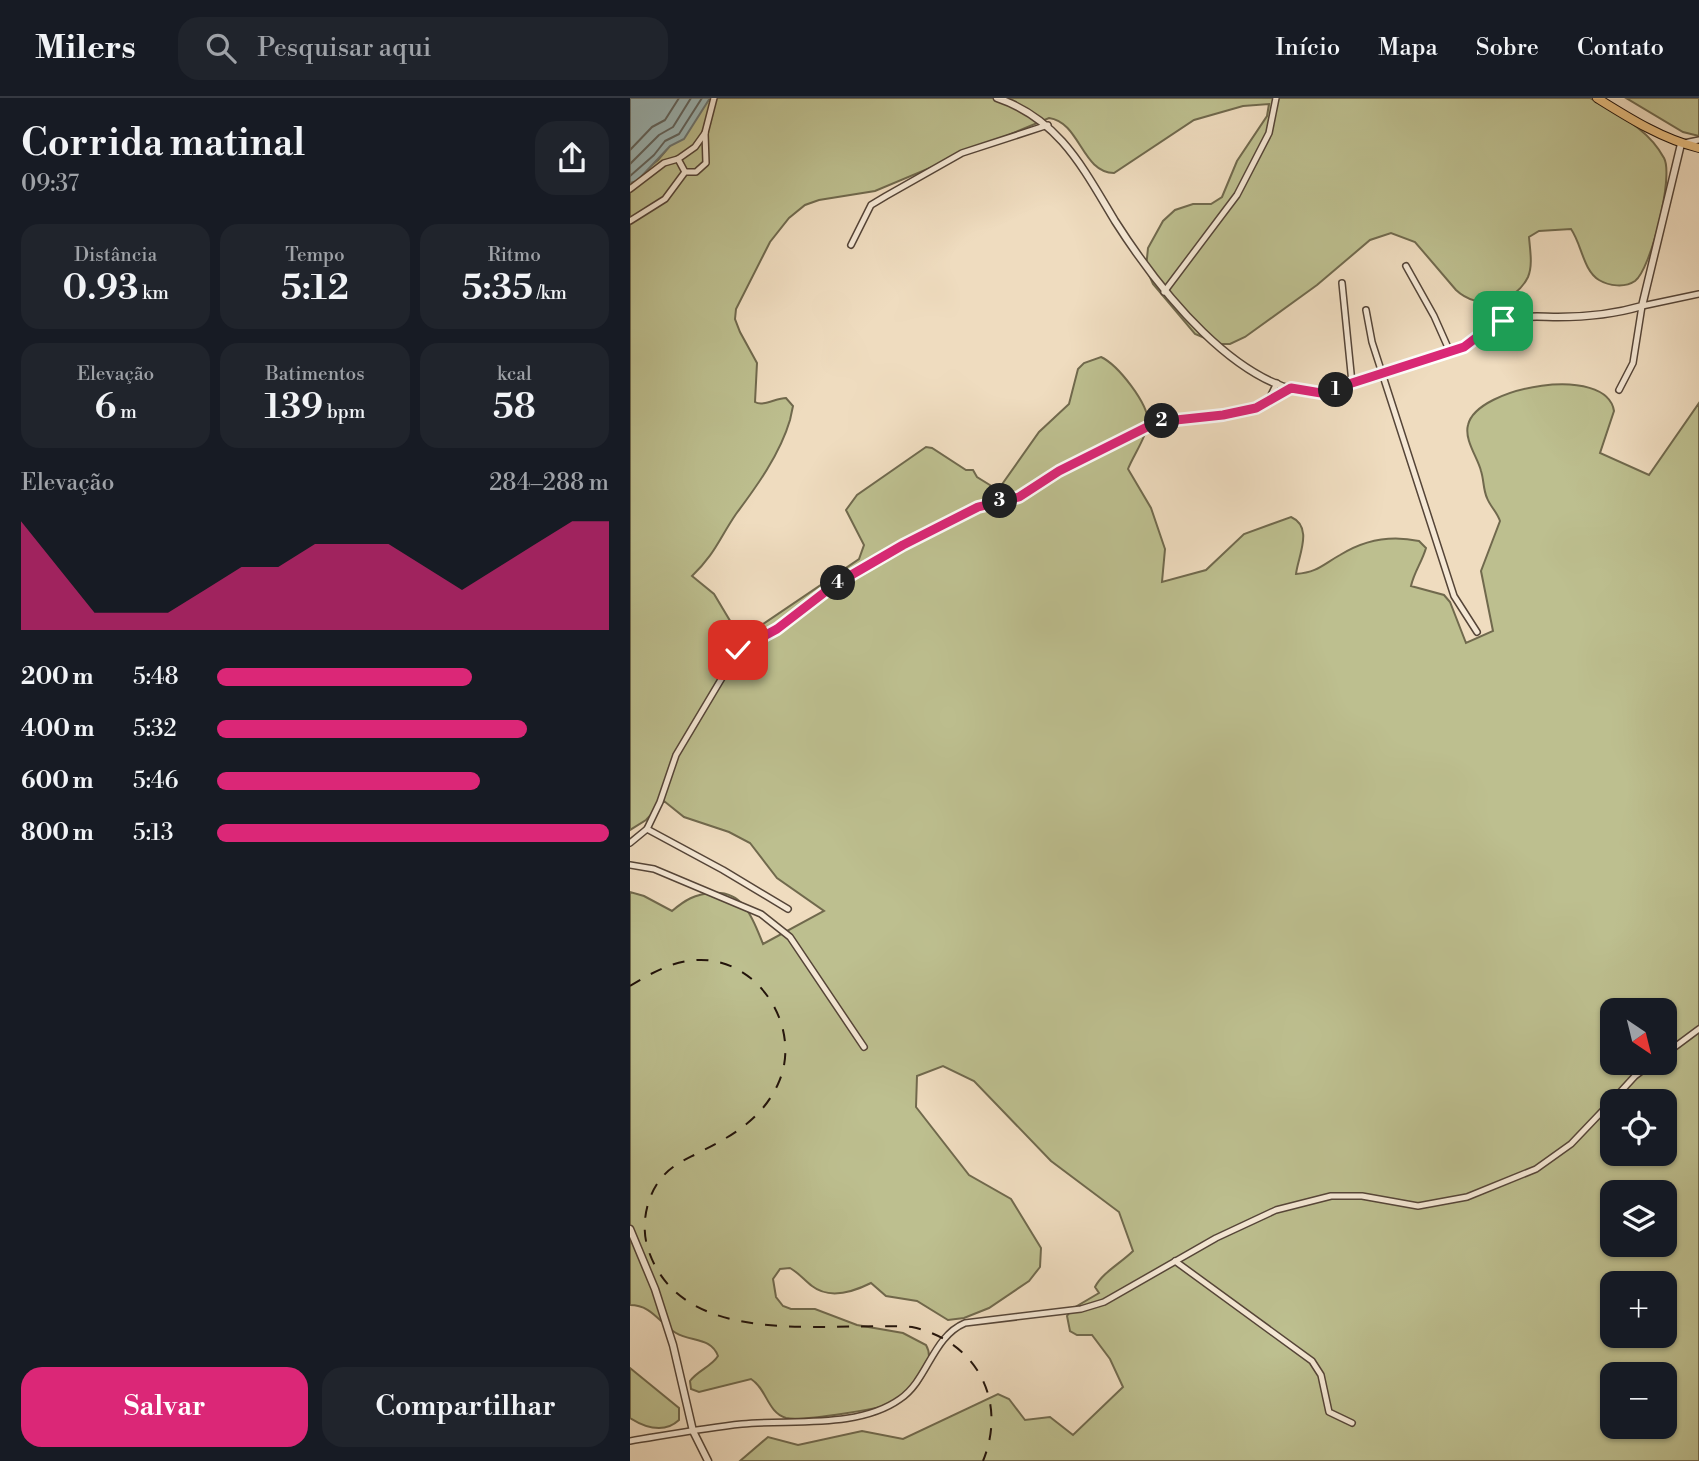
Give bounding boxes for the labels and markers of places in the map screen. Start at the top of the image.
pin [1473,291,1533,351]
pin: 1 [1318,372,1354,408]
pin: 2 [1144,404,1180,438]
pin: 3 [982,484,1018,518]
pin: 4 [820,566,856,601]
pin [708,620,768,680]

